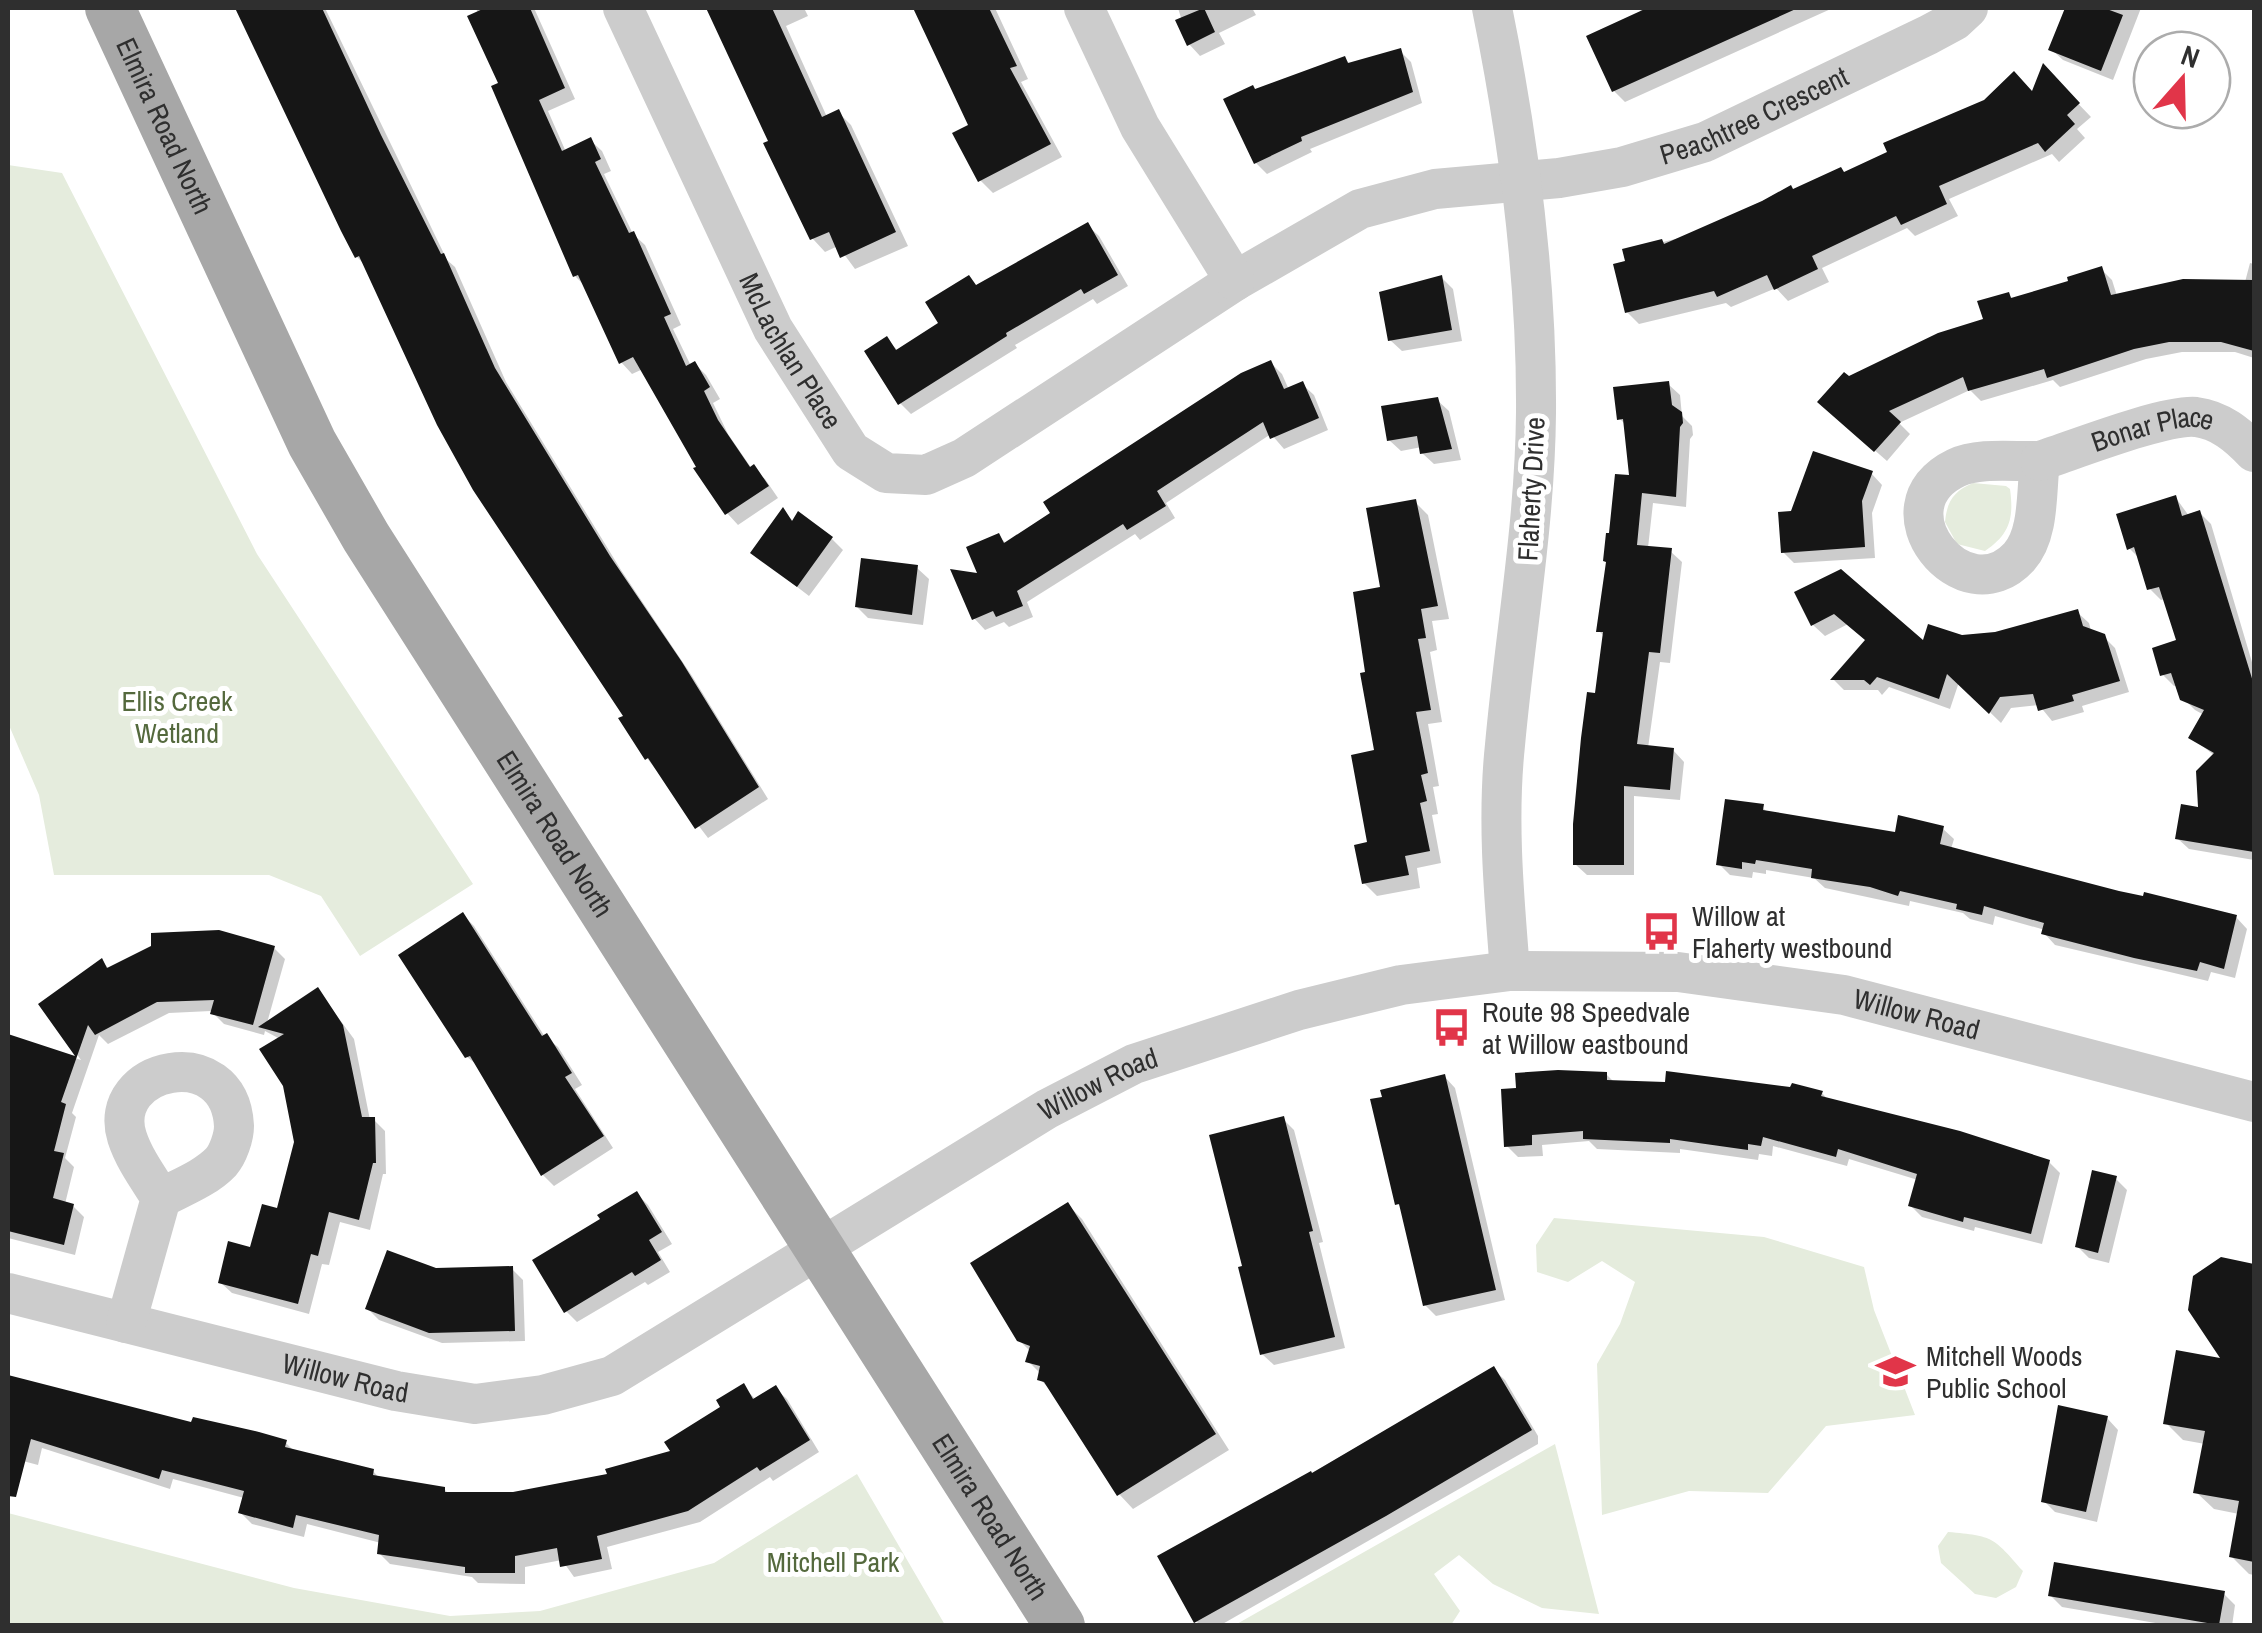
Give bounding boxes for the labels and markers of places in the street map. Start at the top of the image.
place label: Willow at Flaherty westbound [1692,897,1892,967]
bus stop icon: Willow at Flaherty westbound [1641,911,1683,953]
place label: Route 98 Speedvale at Willow eastbound [1482,993,1690,1063]
bus stop icon: Route 98 Speedvale at Willow eastbound [1431,1007,1473,1049]
place label: Mitchell Woods Public School [1926,1337,2083,1407]
school or university icon: Mitchell Woods Public School [1875,1351,1917,1393]

